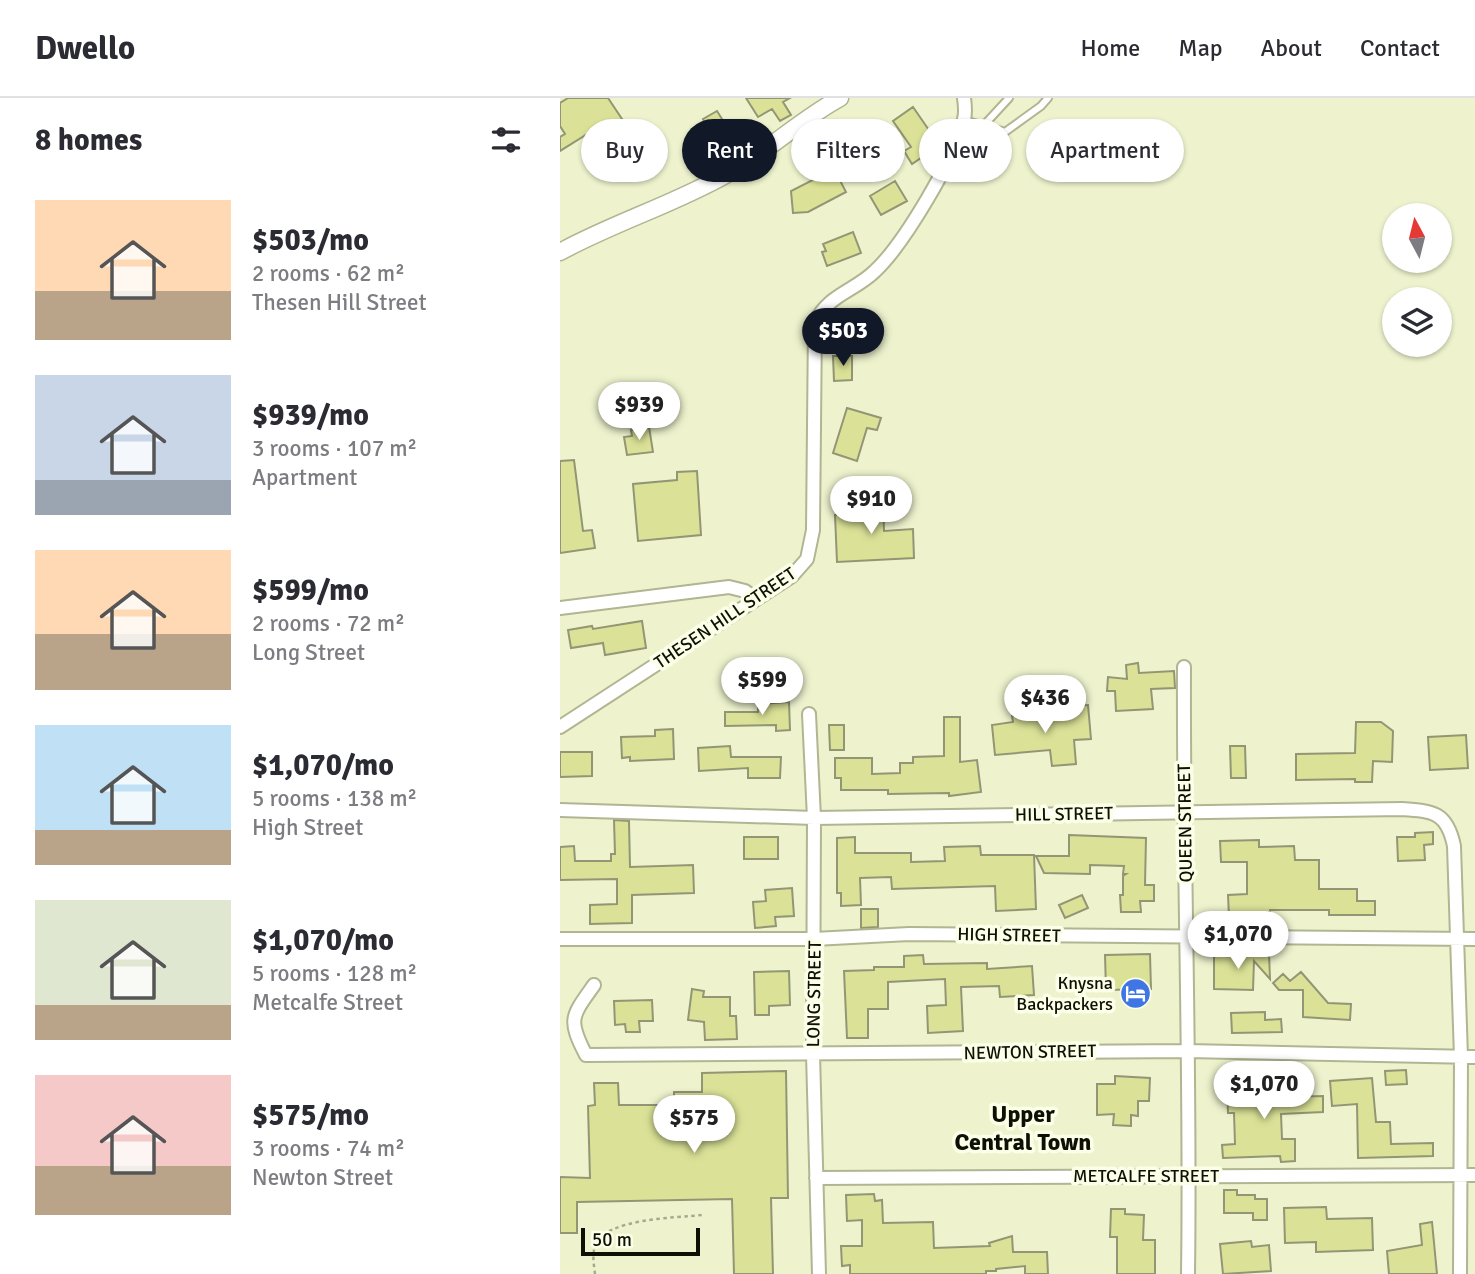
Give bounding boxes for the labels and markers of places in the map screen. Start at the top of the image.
pin: $503 [802,308,884,368]
pin: $939 [598,382,680,442]
pin: $910 [830,476,912,536]
pin: $599 [721,658,803,717]
pin: $436 [1004,676,1086,735]
pin: $1,070 [1181,912,1295,971]
place label: Knysna Backpackers [1016,972,1113,1015]
hotel icon: Knysna Backpackers [1119,976,1153,1010]
pin: $1,070 [1207,1062,1321,1121]
pin: $575 [653,1096,735,1155]

